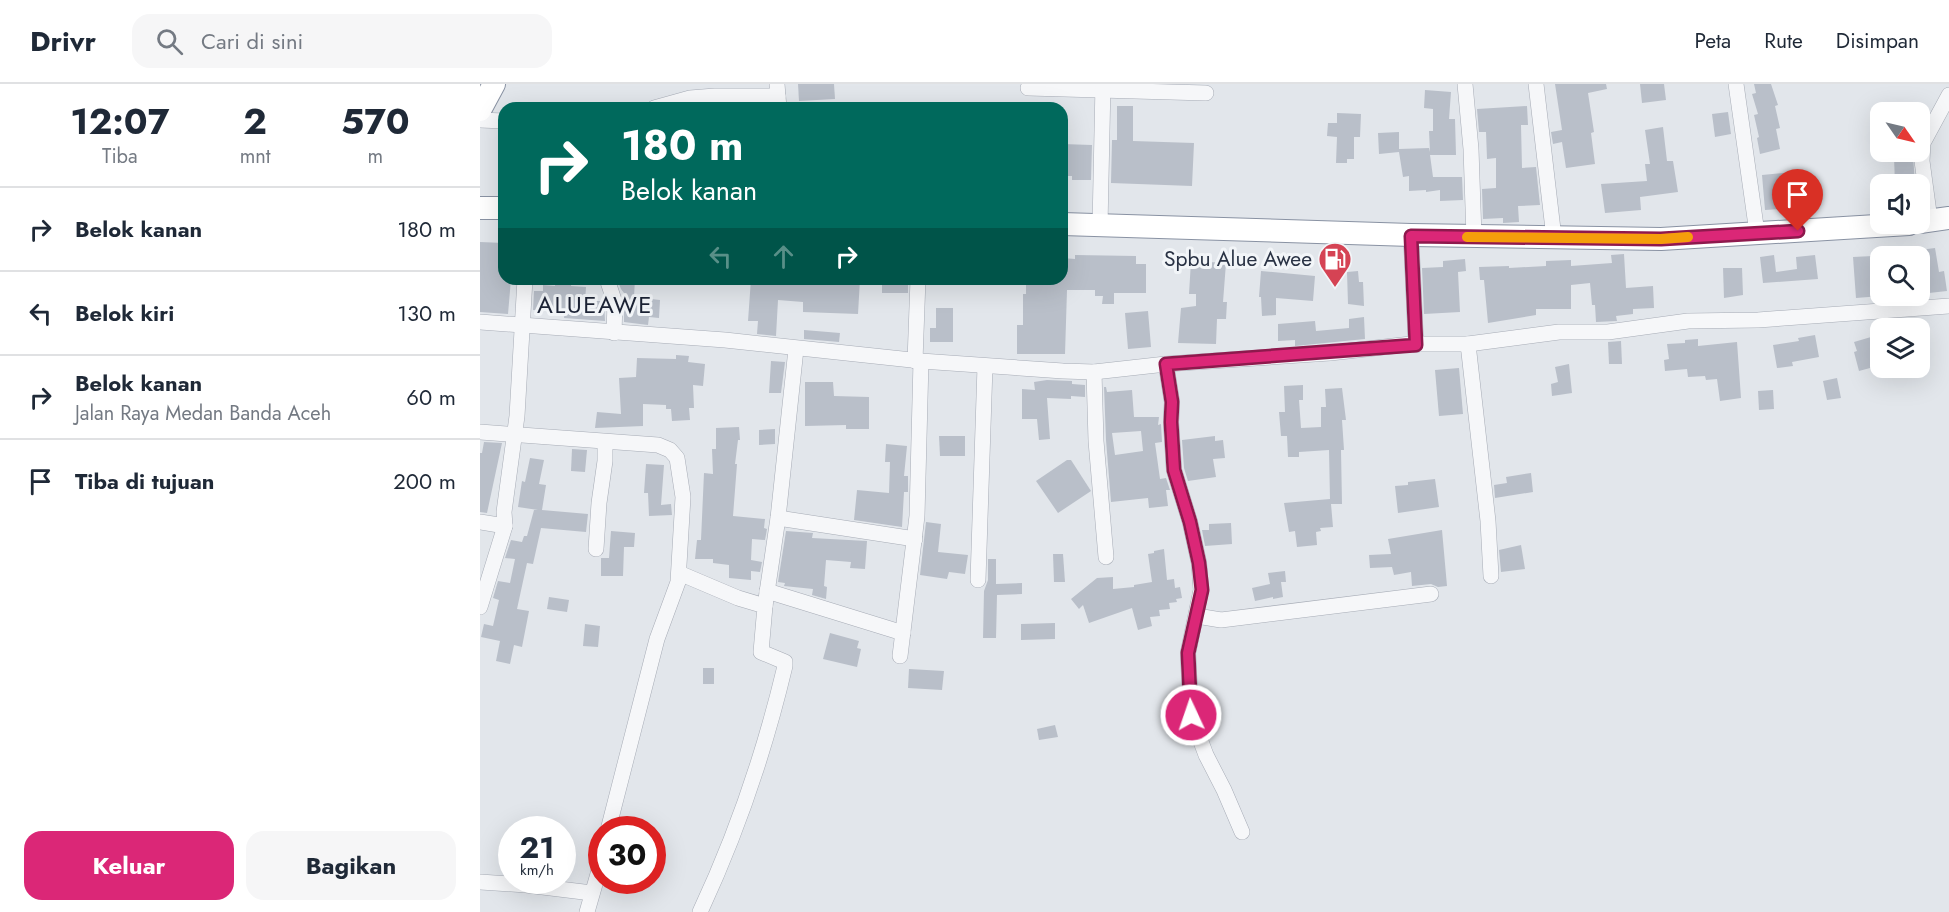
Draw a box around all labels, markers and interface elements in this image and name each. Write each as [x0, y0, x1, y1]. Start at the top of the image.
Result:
search box [132, 14, 552, 68]
text: Drivr [30, 21, 96, 62]
icon: search [153, 25, 186, 58]
text: Cari di sini [201, 25, 303, 57]
text: Peta [1694, 26, 1731, 56]
text: Rute [1764, 26, 1803, 56]
text: Disimpan [1836, 26, 1919, 56]
text: 12:07 [70, 95, 169, 147]
text: 2 [243, 95, 267, 147]
text: 570 [341, 95, 410, 147]
north arrow [1870, 102, 1930, 162]
map controls [1870, 102, 1930, 378]
text: 180 m [621, 115, 744, 176]
icon: right [522, 126, 600, 204]
text: Tiba [102, 142, 138, 171]
text: mnt [240, 142, 271, 171]
text: m [368, 142, 383, 171]
pin [1772, 169, 1823, 231]
text: Belok kanan [621, 171, 757, 210]
button: sound [1870, 174, 1930, 234]
icon: arrive [1781, 178, 1814, 211]
icon: right [24, 213, 57, 246]
text: Belok kanan [75, 213, 202, 245]
text: 180 m [397, 213, 456, 245]
icon: left [704, 240, 737, 273]
icon: ahead [767, 240, 800, 273]
icon: right [830, 240, 863, 273]
fuel station icon: Spbu Alue Awee [1317, 241, 1353, 288]
place label: Spbu Alue Awee [1164, 244, 1312, 274]
button: search [1870, 246, 1930, 306]
district label: ALUEAWE [537, 287, 653, 322]
icon: left [24, 297, 57, 330]
text: Belok kiri [75, 297, 174, 329]
text: 130 m [397, 297, 456, 329]
button: layers [1870, 318, 1930, 378]
text: Belok kanan [75, 367, 202, 399]
icon: right [24, 381, 57, 414]
text: 60 m [406, 381, 456, 413]
text: Jalan Raya Medan Banda Aceh [75, 399, 331, 428]
icon: arrive [24, 465, 57, 498]
text: Tiba di tujuan [75, 465, 214, 497]
text: 200 m [393, 465, 456, 497]
position arrow [1159, 683, 1223, 747]
speed limit sign: 30 [588, 816, 666, 894]
text: 21 [520, 826, 554, 869]
button: Keluar [24, 831, 234, 900]
button: Bagikan [246, 831, 456, 900]
text: km/h [520, 859, 554, 881]

